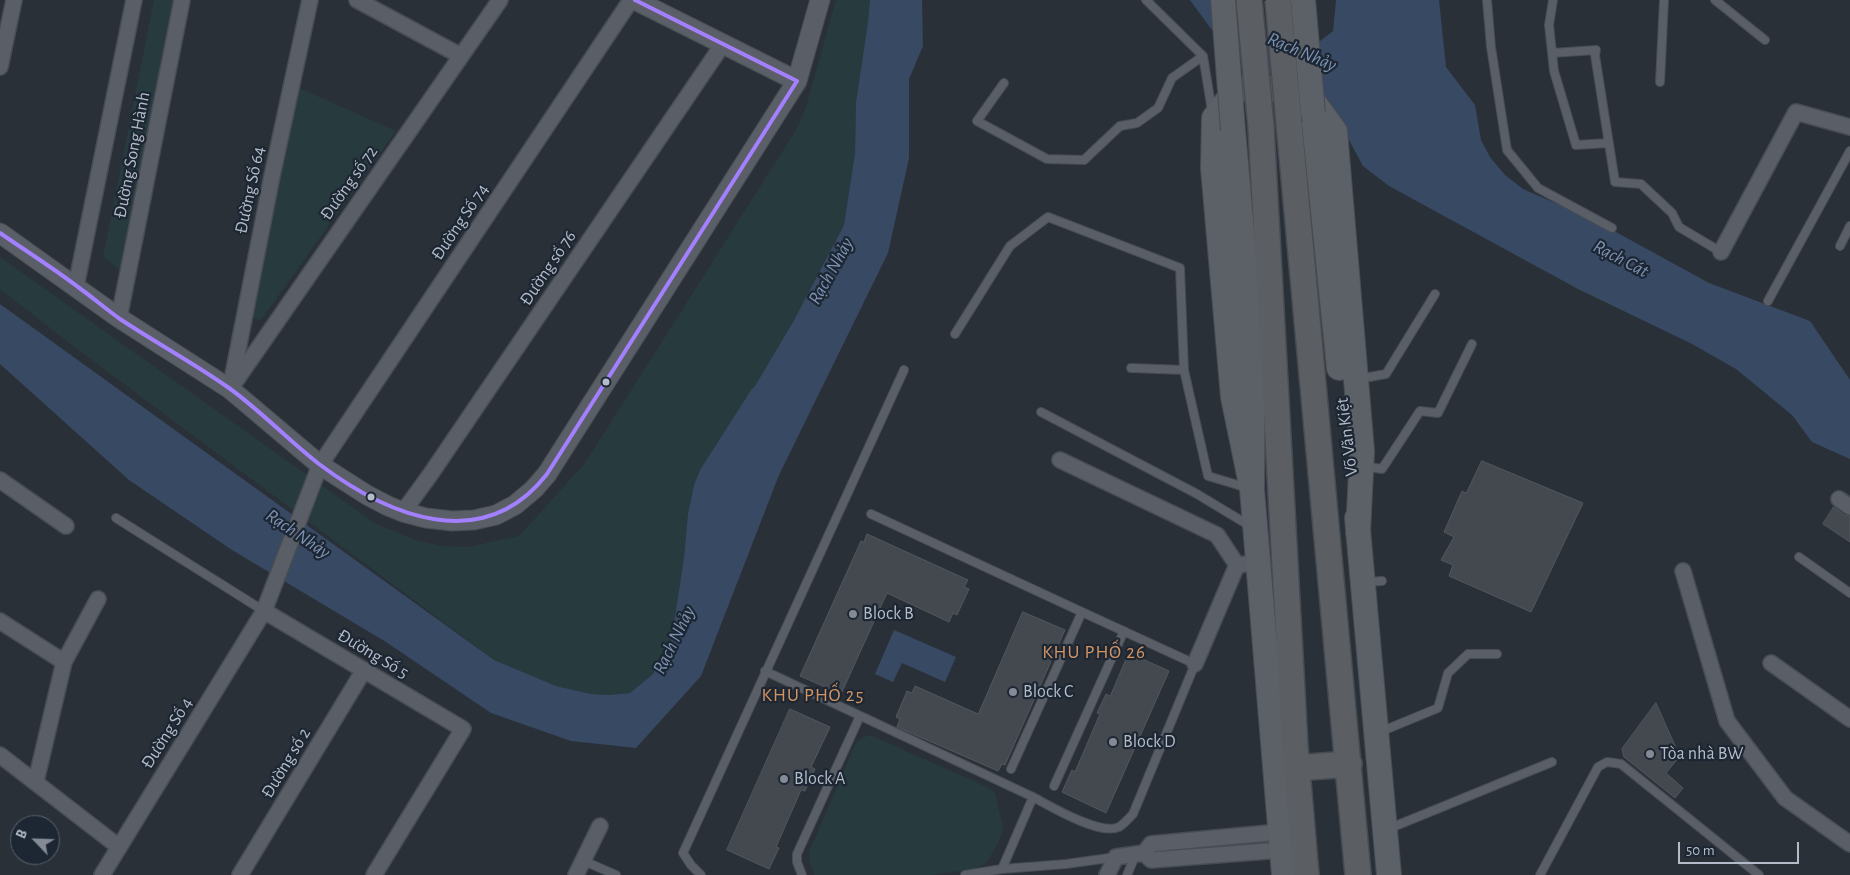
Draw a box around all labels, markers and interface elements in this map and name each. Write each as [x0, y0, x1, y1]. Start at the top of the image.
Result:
water label: Rạch Nhảy [1264, 27, 1340, 77]
street label: Đường Song Hành [109, 90, 155, 220]
street label: Đường số 72 [316, 142, 382, 224]
street label: Đường Số 64 [230, 144, 270, 236]
street label: Đường Số 74 [427, 180, 493, 264]
street label: Đường số 76 [515, 226, 581, 310]
water label: Rạch Nhảy [803, 234, 859, 308]
water label: Rạch Cát [1589, 235, 1653, 283]
unlabelled marker [601, 377, 611, 387]
street label: Võ Văn Kiệt [1331, 396, 1363, 478]
unlabelled marker [366, 492, 376, 502]
water label: Rạch Nhảy [261, 504, 335, 564]
water label: Rạch Nhảy [648, 602, 700, 678]
place label: Block B [863, 603, 914, 625]
marker: Block B [847, 608, 859, 620]
street label: Đường Số 5 [334, 624, 412, 684]
district label: KHU PHỐ 26 [1041, 641, 1147, 663]
place label: Block C [1023, 681, 1073, 703]
district label: KHU PHỐ 25 [760, 684, 866, 706]
marker: Block C [1007, 686, 1019, 698]
street label: Đường Số 4 [137, 693, 197, 773]
street label: Đường số 2 [257, 724, 315, 802]
place label: Block D [1123, 731, 1176, 753]
marker: Block D [1107, 736, 1119, 748]
place label: Tòa nhà BW [1660, 743, 1743, 765]
marker: Tòa nhà BW [1644, 748, 1656, 760]
place label: Block A [794, 768, 845, 790]
marker: Block A [778, 773, 790, 785]
north arrow [10, 815, 60, 865]
text: B [14, 828, 30, 841]
scale bar [1680, 832, 1801, 864]
text: 50 m [1686, 843, 1715, 858]

